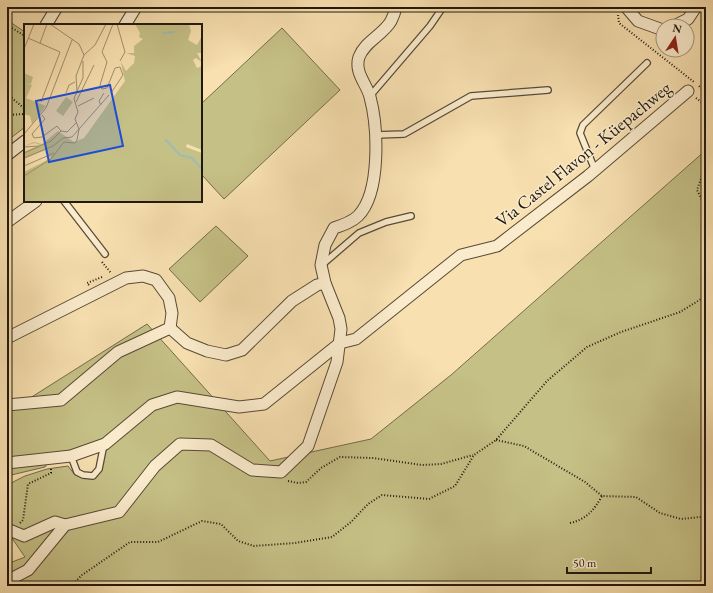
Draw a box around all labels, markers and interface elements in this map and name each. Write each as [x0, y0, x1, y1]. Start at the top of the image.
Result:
north arrow [655, 18, 695, 58]
text: N [671, 20, 683, 36]
inset map [24, 24, 202, 202]
street label: Via Castel Flavon - Küepachweg [490, 76, 676, 232]
scale bar [567, 549, 651, 575]
text: 50 m [573, 555, 597, 571]

